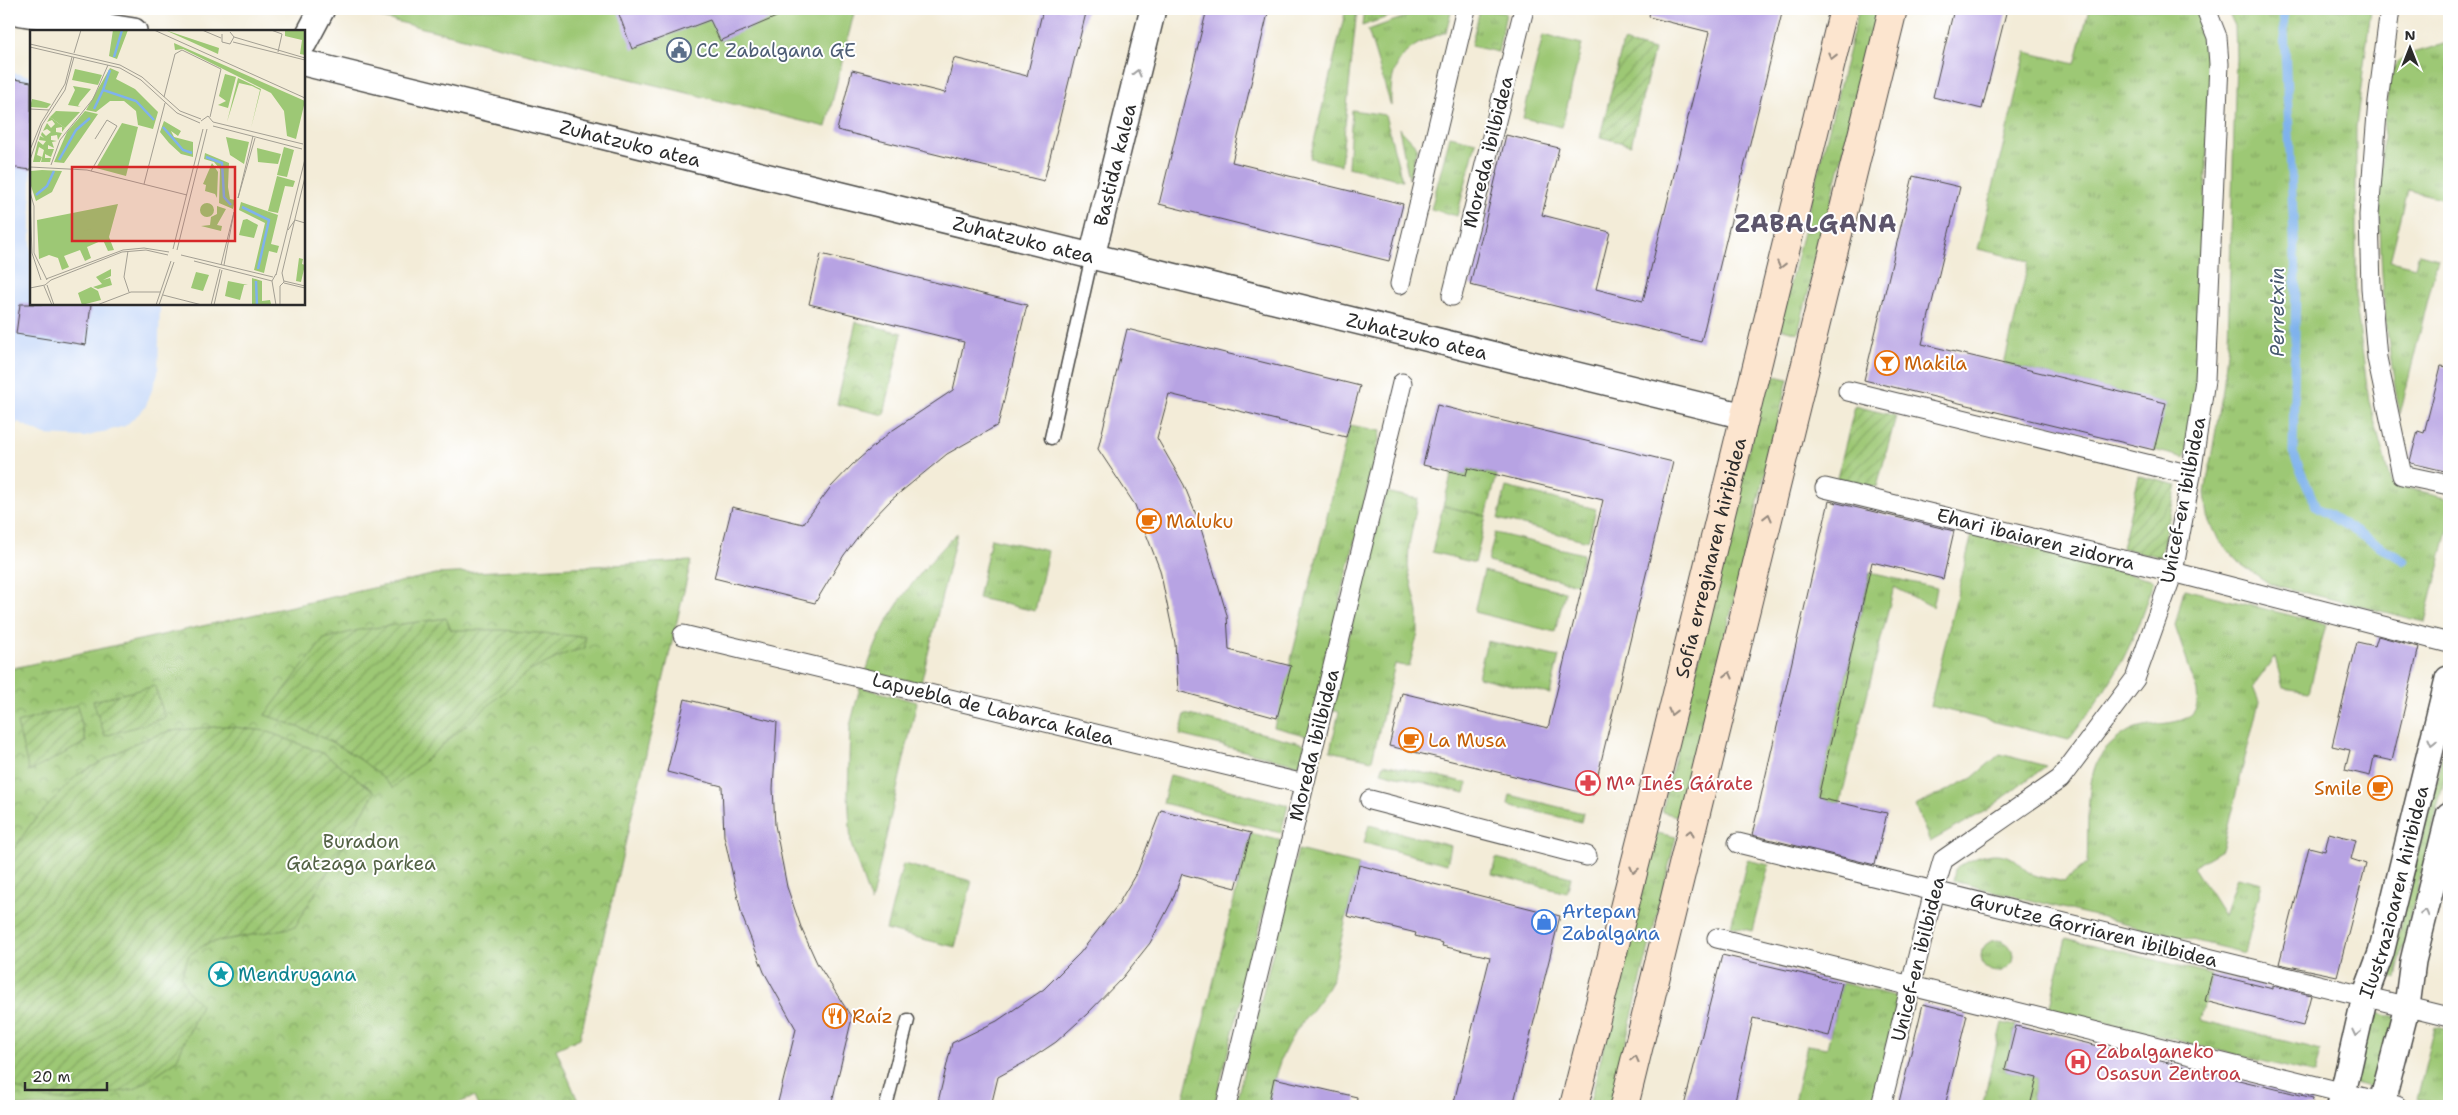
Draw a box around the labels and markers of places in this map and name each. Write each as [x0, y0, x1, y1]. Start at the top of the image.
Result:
public building icon: CC Zabalgana GE [666, 37, 692, 63]
place label: CC Zabalgana GE [696, 38, 856, 63]
bar icon: Makila [1874, 350, 1900, 376]
place label: Makila [1904, 351, 1967, 376]
cafe icon: Maluku [1136, 508, 1162, 534]
place label: Maluku [1166, 509, 1233, 534]
cafe icon: La Musa [1398, 727, 1424, 753]
place label: La Musa [1428, 728, 1506, 753]
pharmacy icon: Mª Inés Gárate [1575, 770, 1601, 796]
place label: Mª Inés Gárate [1606, 771, 1753, 796]
cafe icon: Smile [2367, 775, 2393, 801]
place label: Smile [2314, 776, 2362, 801]
place label: Artepan Zabalgana [1562, 899, 1660, 946]
shop icon: Artepan Zabalgana [1531, 909, 1557, 935]
place icon: Mendrugana [208, 961, 234, 987]
place label: Mendrugana [238, 962, 356, 987]
restaurant icon: Raíz [822, 1003, 848, 1029]
place label: Raíz [852, 1004, 893, 1029]
place label: Zabalganeko Osasun Zentroa [2096, 1039, 2241, 1086]
hospital icon: Zabalganeko Osasun Zentroa [2065, 1049, 2091, 1075]

